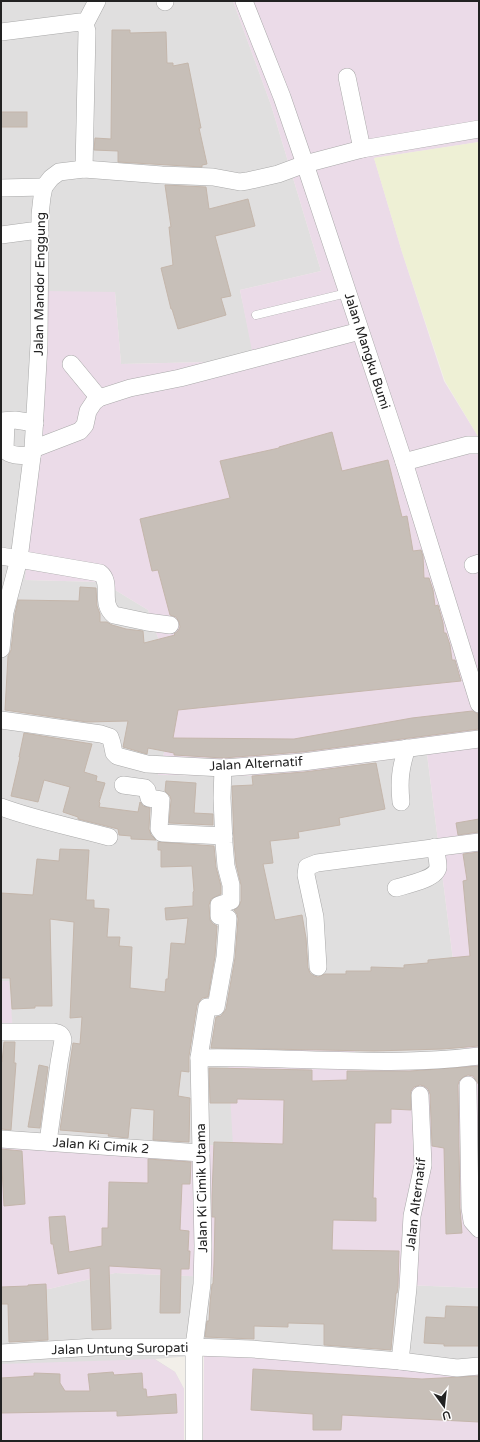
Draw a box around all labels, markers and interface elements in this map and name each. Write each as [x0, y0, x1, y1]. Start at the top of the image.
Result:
street label: Jalan Mandor Enggung [31, 212, 49, 356]
street label: Jalan Mangku Bumi [341, 291, 393, 411]
street label: Jalan Alternatif [209, 754, 303, 774]
street label: Jalan Ki Cimik Utama [193, 1123, 211, 1253]
street label: Jalan Ki Cimik 2 [52, 1135, 150, 1157]
street label: Jalan Alternatif [402, 1157, 430, 1251]
street label: Jalan Untung Suropati [51, 1340, 189, 1358]
north arrow [424, 1386, 464, 1426]
text: U [441, 1408, 452, 1423]

